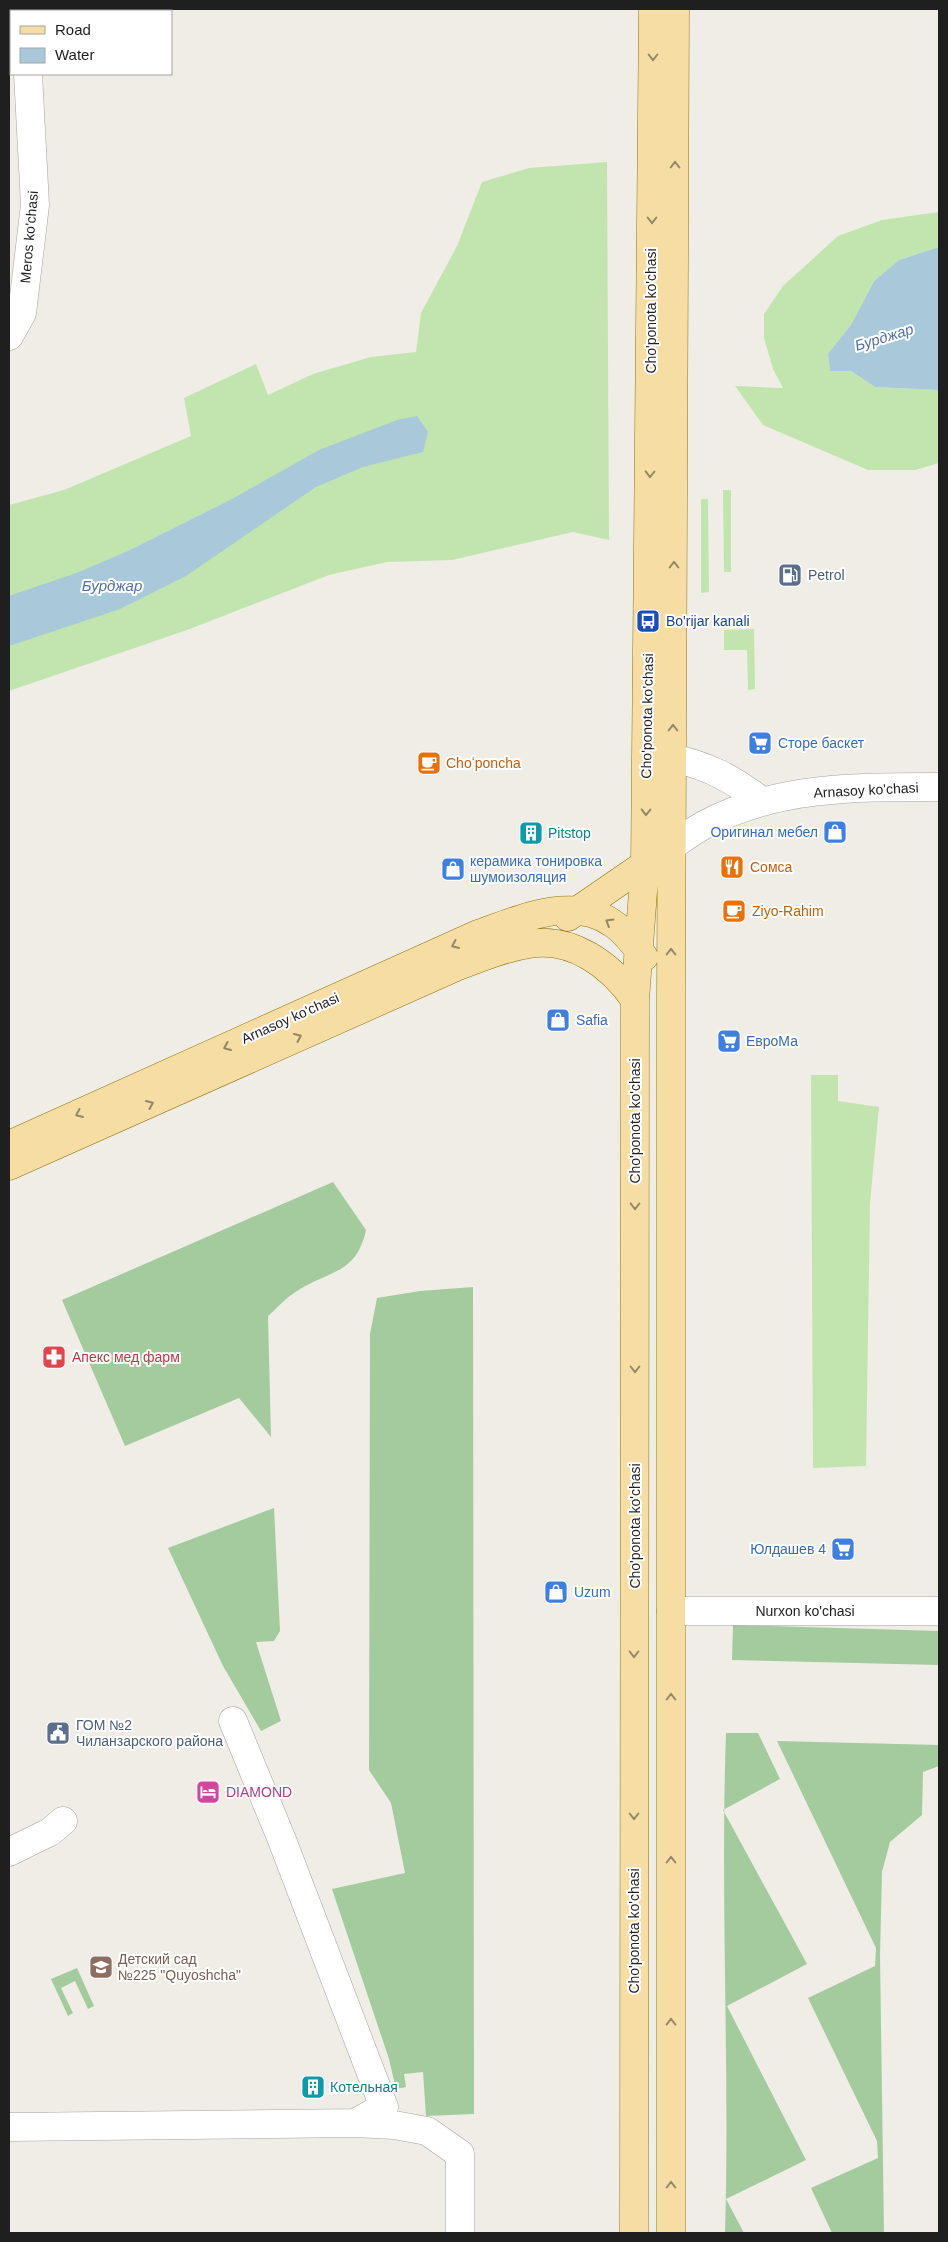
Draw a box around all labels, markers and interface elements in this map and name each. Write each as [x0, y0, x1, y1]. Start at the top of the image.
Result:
legend [10, 10, 172, 75]
text: Road [55, 21, 91, 38]
text: Water [55, 46, 94, 63]
one-way arrow [648, 54, 658, 62]
one-way arrow [669, 161, 680, 169]
street label: Meros ko'chasi [17, 190, 41, 284]
one-way arrow [647, 216, 657, 224]
street label: Cho'ponota ko'chasi [643, 248, 659, 374]
water label: Бурджар [853, 320, 915, 354]
one-way arrow [645, 471, 655, 479]
one-way arrow [669, 561, 679, 568]
fuel station icon: Petrol [777, 562, 803, 588]
place label: Petrol [808, 567, 845, 583]
water label: Бурджар [82, 577, 142, 594]
bus stop icon: Bo'rijar kanali [635, 608, 661, 634]
place label: Bo'rijar kanali [666, 613, 750, 629]
street label: Cho'ponota ko'chasi [638, 653, 656, 779]
one-way arrow [668, 723, 678, 731]
supermarket icon: Сторе баскет [747, 730, 773, 756]
place label: Сторе баскет [778, 735, 865, 751]
cafe icon: Choʻponcha [416, 750, 442, 776]
place label: Choʻponcha [446, 755, 521, 771]
street label: Arnasoy ko'chasi [813, 779, 919, 801]
one-way arrow [641, 808, 651, 816]
shop icon: Оригинал мебел [822, 819, 848, 845]
building icon: Pitstop [518, 820, 544, 846]
place label: Оригинал мебел [710, 824, 818, 840]
place label: Pitstop [548, 825, 591, 841]
place label: керамика тонировка шyмоизоляция [470, 853, 602, 885]
restaurant icon: Сомса [719, 854, 745, 880]
shop icon: керамика тонировка шyмоизоляция [440, 856, 466, 882]
place label: Сомса [750, 859, 793, 875]
cafe icon: Ziyo-Rahim [721, 898, 747, 924]
place label: Ziyo-Rahim [752, 903, 824, 919]
one-way arrow [606, 918, 615, 928]
one-way arrow [451, 938, 460, 949]
one-way arrow [666, 948, 676, 956]
street label: Arnasoy ko'chasi [239, 989, 341, 1047]
shop icon: Safia [545, 1007, 571, 1033]
place label: Safia [576, 1012, 608, 1028]
supermarket icon: ЕвроМа [716, 1028, 742, 1054]
one-way arrow [293, 1033, 302, 1044]
place label: ЕвроМа [746, 1033, 798, 1049]
one-way arrow [223, 1041, 232, 1051]
street label: Cho'ponota ko'chasi [627, 1058, 643, 1184]
one-way arrow [145, 1100, 154, 1111]
one-way arrow [75, 1107, 84, 1118]
one-way arrow [630, 1202, 640, 1210]
pharmacy icon: Апекс мед фарм [41, 1344, 67, 1370]
place label: Апекс мед фарм [72, 1349, 180, 1365]
one-way arrow [630, 1365, 640, 1373]
street label: Cho'ponota ko'chasi [627, 1463, 643, 1589]
supermarket icon: Юлдашев 4 [830, 1536, 856, 1562]
place label: Юлдашев 4 [750, 1541, 826, 1557]
shop icon: Uzum [543, 1579, 569, 1605]
place label: Uzum [574, 1584, 611, 1600]
street label: Nurxon ko'chasi [755, 1603, 855, 1619]
one-way arrow [629, 1650, 639, 1658]
one-way arrow [666, 1693, 676, 1700]
place label: ГОМ №2 Чиланзарского района [76, 1717, 223, 1749]
public building icon: ГОМ №2 Чиланзарского района [45, 1720, 71, 1746]
hotel icon: DIAMOND [195, 1779, 221, 1805]
place label: DIAMOND [226, 1784, 292, 1800]
one-way arrow [629, 1812, 639, 1820]
one-way arrow [666, 1855, 676, 1863]
street label: Cho'ponota ko'chasi [626, 1868, 642, 1994]
place label: Детский сад №225 "Quyoshcha" [118, 1951, 241, 1983]
school or university icon: Детский сад №225 "Quyoshcha" [88, 1954, 114, 1980]
one-way arrow [666, 2018, 676, 2026]
building icon: Котельная [300, 2074, 326, 2100]
place label: Котельная [330, 2079, 398, 2095]
one-way arrow [666, 2180, 676, 2188]

